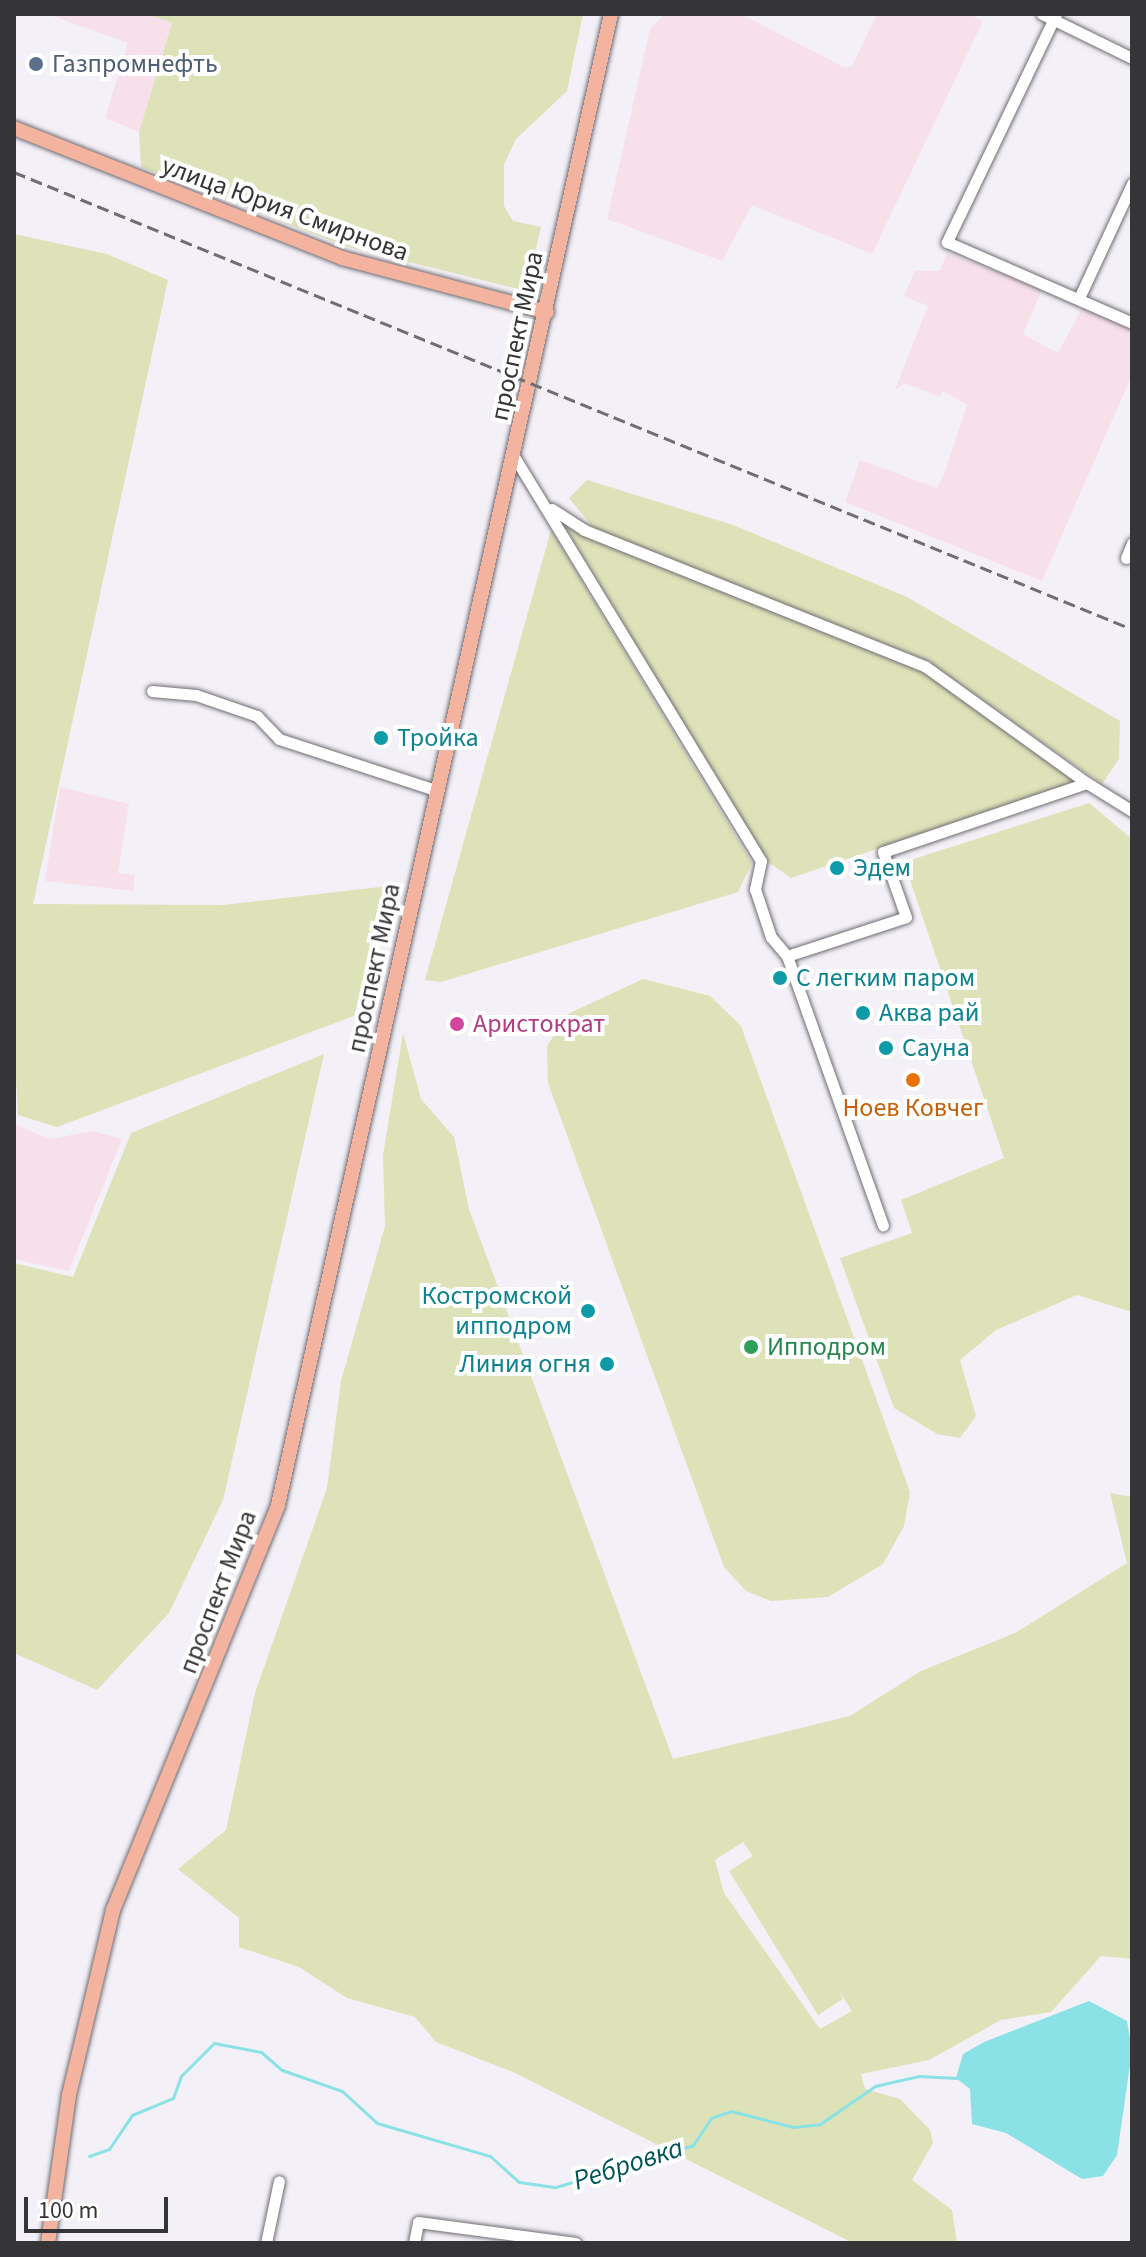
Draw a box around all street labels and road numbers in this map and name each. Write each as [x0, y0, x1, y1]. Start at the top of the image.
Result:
street label: улица Юрия Смирнова [157, 150, 413, 268]
street label: проспект Мира [484, 248, 550, 424]
street label: проспект Мира [341, 880, 407, 1056]
street label: проспект Мира [173, 1506, 263, 1678]

